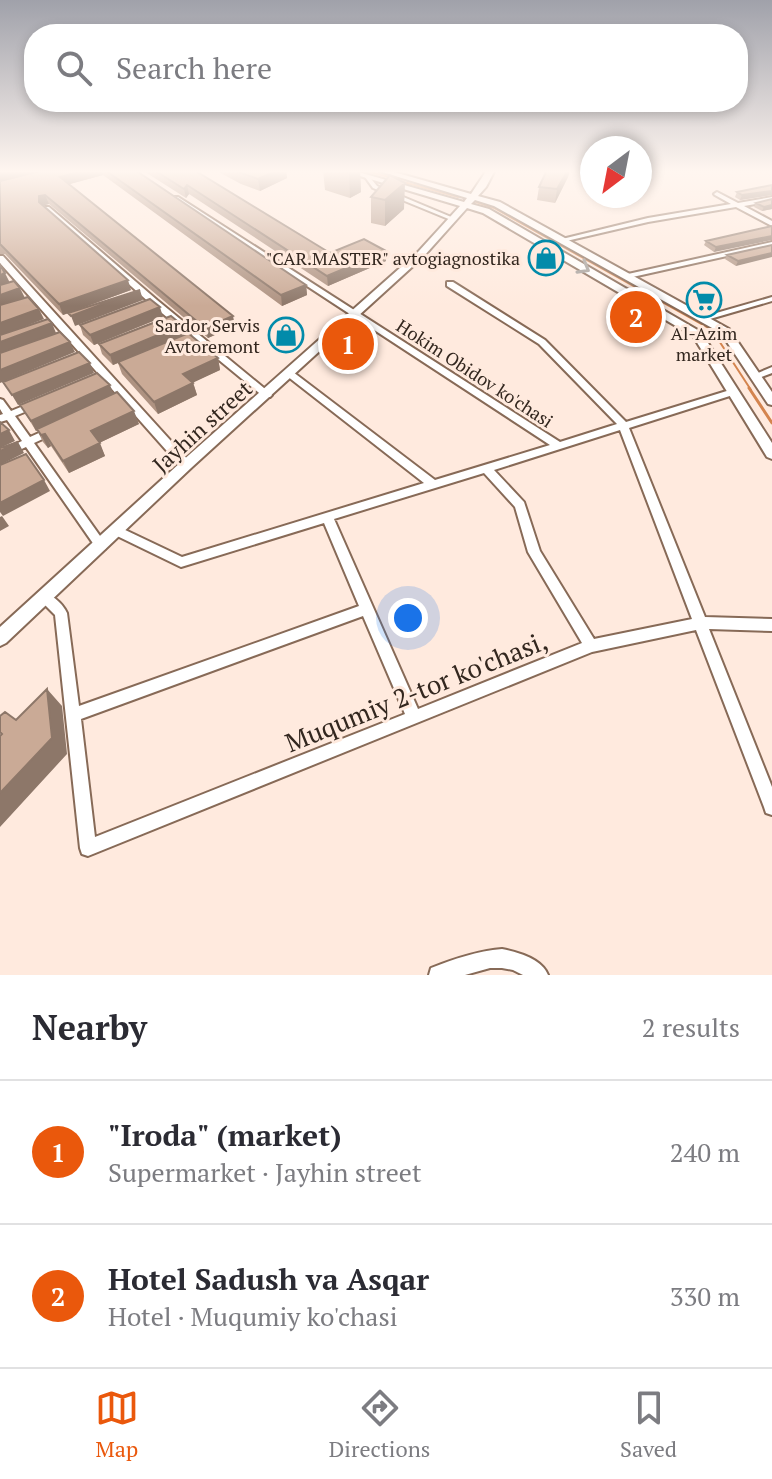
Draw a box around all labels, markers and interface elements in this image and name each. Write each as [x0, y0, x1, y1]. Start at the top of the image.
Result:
search box [24, 24, 748, 112]
icon: search [52, 46, 96, 90]
text: Search here [116, 48, 272, 88]
north arrow [580, 136, 652, 208]
shop icon: "CAR.MASTER" avtogiagnostika [527, 239, 565, 277]
place label: "CAR.MASTER" avtogiagnostika [266, 246, 520, 270]
one-way arrow [575, 258, 589, 274]
supermarket icon: Al-Azim market [685, 281, 723, 319]
pin: 2 [610, 287, 662, 347]
place label: Sardor Servis Avtoremont [155, 313, 260, 358]
street label: Hokim Obidov ko'chasi [392, 313, 558, 433]
pin: 1 [322, 314, 374, 374]
shop icon: Sardor Servis Avtoremont [267, 316, 305, 354]
place label: Al-Azim market [671, 321, 738, 366]
street label: Jayhin street [146, 374, 258, 478]
your location [388, 598, 428, 638]
street label: Muqumiy 2-tor ko'chasi, [280, 623, 552, 759]
text: Nearby [32, 1005, 147, 1050]
text: 2 results [642, 1010, 740, 1044]
text: "Iroda" (market) [108, 1115, 341, 1155]
text: 1 [51, 1135, 65, 1169]
text: 240 m [670, 1135, 740, 1169]
text: Supermarket · Jayhin street [108, 1155, 422, 1189]
text: Hotel Sadush va Asqar [108, 1259, 429, 1299]
text: 2 [51, 1279, 65, 1313]
text: 330 m [670, 1279, 740, 1313]
text: Hotel · Muqumiy ko'chasi [108, 1299, 398, 1333]
tab: Map [95, 1386, 139, 1463]
tab: Directions [329, 1386, 430, 1463]
tab: Saved [620, 1386, 677, 1463]

